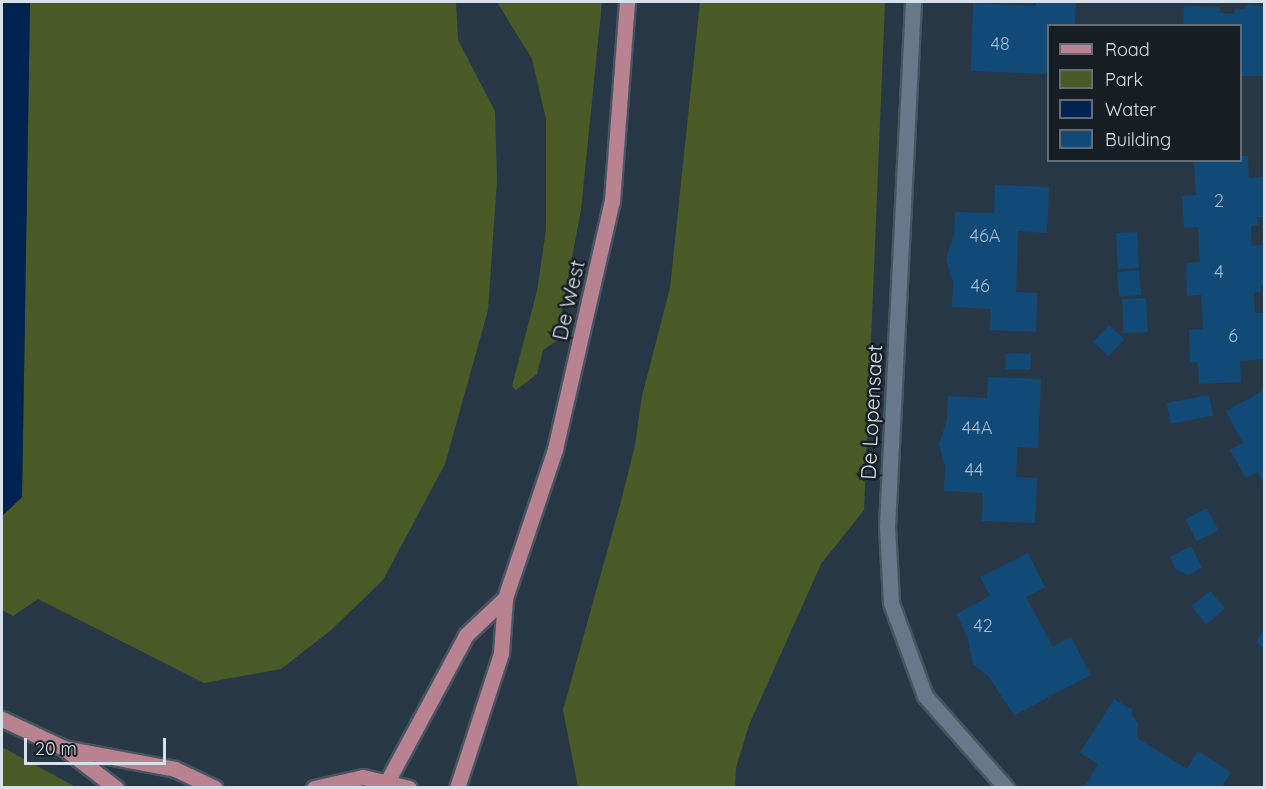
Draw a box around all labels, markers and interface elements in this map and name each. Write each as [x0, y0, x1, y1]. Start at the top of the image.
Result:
legend [1047, 24, 1242, 162]
house number: 48 [990, 33, 1010, 55]
text: Road [1105, 38, 1150, 61]
text: Park [1105, 68, 1143, 91]
text: Water [1105, 98, 1156, 121]
text: Building [1105, 128, 1171, 151]
house number: 2 [1214, 190, 1224, 212]
house number: 46A [970, 225, 1000, 247]
street label: De West [547, 257, 589, 343]
house number: 4 [1214, 261, 1224, 283]
house number: 46 [970, 275, 990, 297]
house number: 6 [1228, 325, 1238, 347]
street label: De Lopensaet [855, 344, 887, 480]
house number: 44A [962, 417, 992, 439]
house number: 44 [965, 459, 983, 481]
house number: 42 [973, 615, 993, 637]
scale bar [27, 726, 170, 764]
text: 20 m [35, 737, 77, 760]

